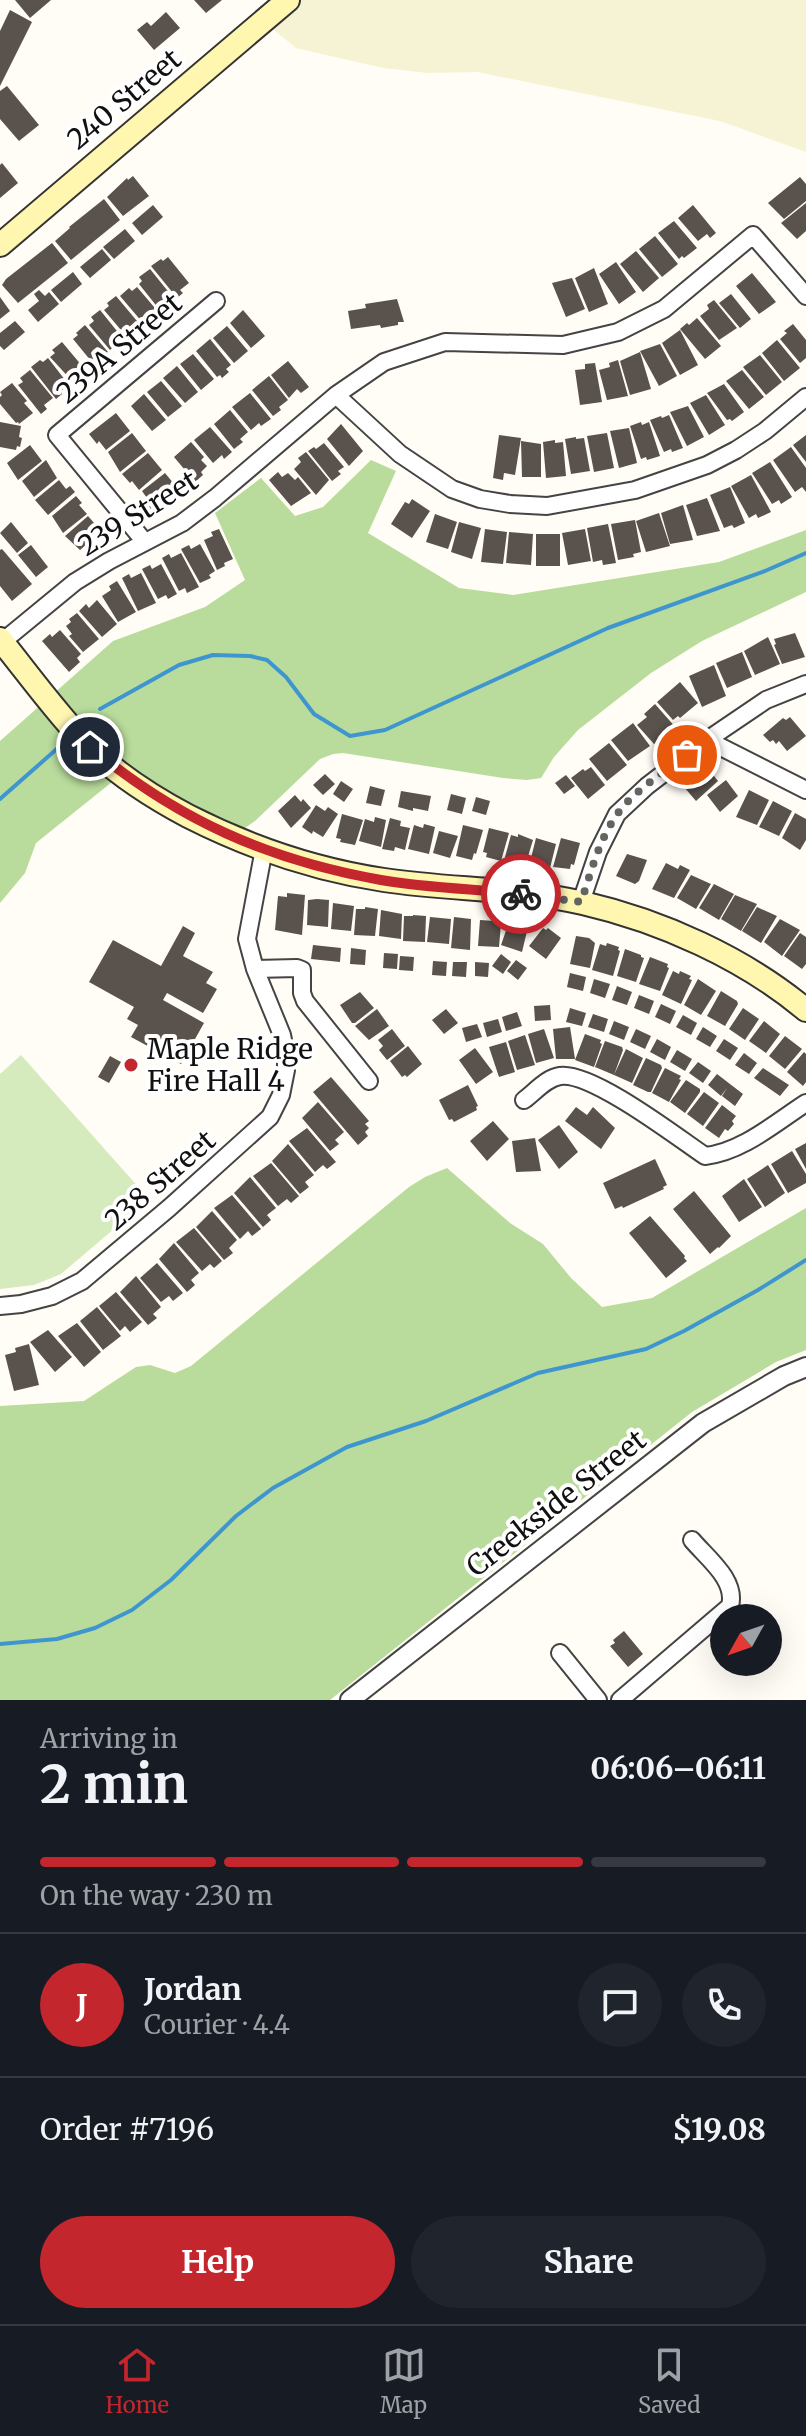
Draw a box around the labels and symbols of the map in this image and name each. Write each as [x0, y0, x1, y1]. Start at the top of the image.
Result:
street label: 240 Street [60, 41, 188, 157]
street label: 239A Street [49, 285, 189, 411]
street label: 239 Street [71, 462, 205, 564]
pin [56, 713, 124, 781]
pin [653, 721, 721, 789]
courier [481, 854, 561, 934]
place label: Maple Ridge Fire Hall 4 [147, 1031, 313, 1099]
marker: Maple Ridge Fire Hall 4 [122, 1056, 140, 1074]
street label: 238 Street [97, 1122, 223, 1238]
street label: Creekside Street [459, 1422, 653, 1584]
north arrow [710, 1604, 782, 1676]

